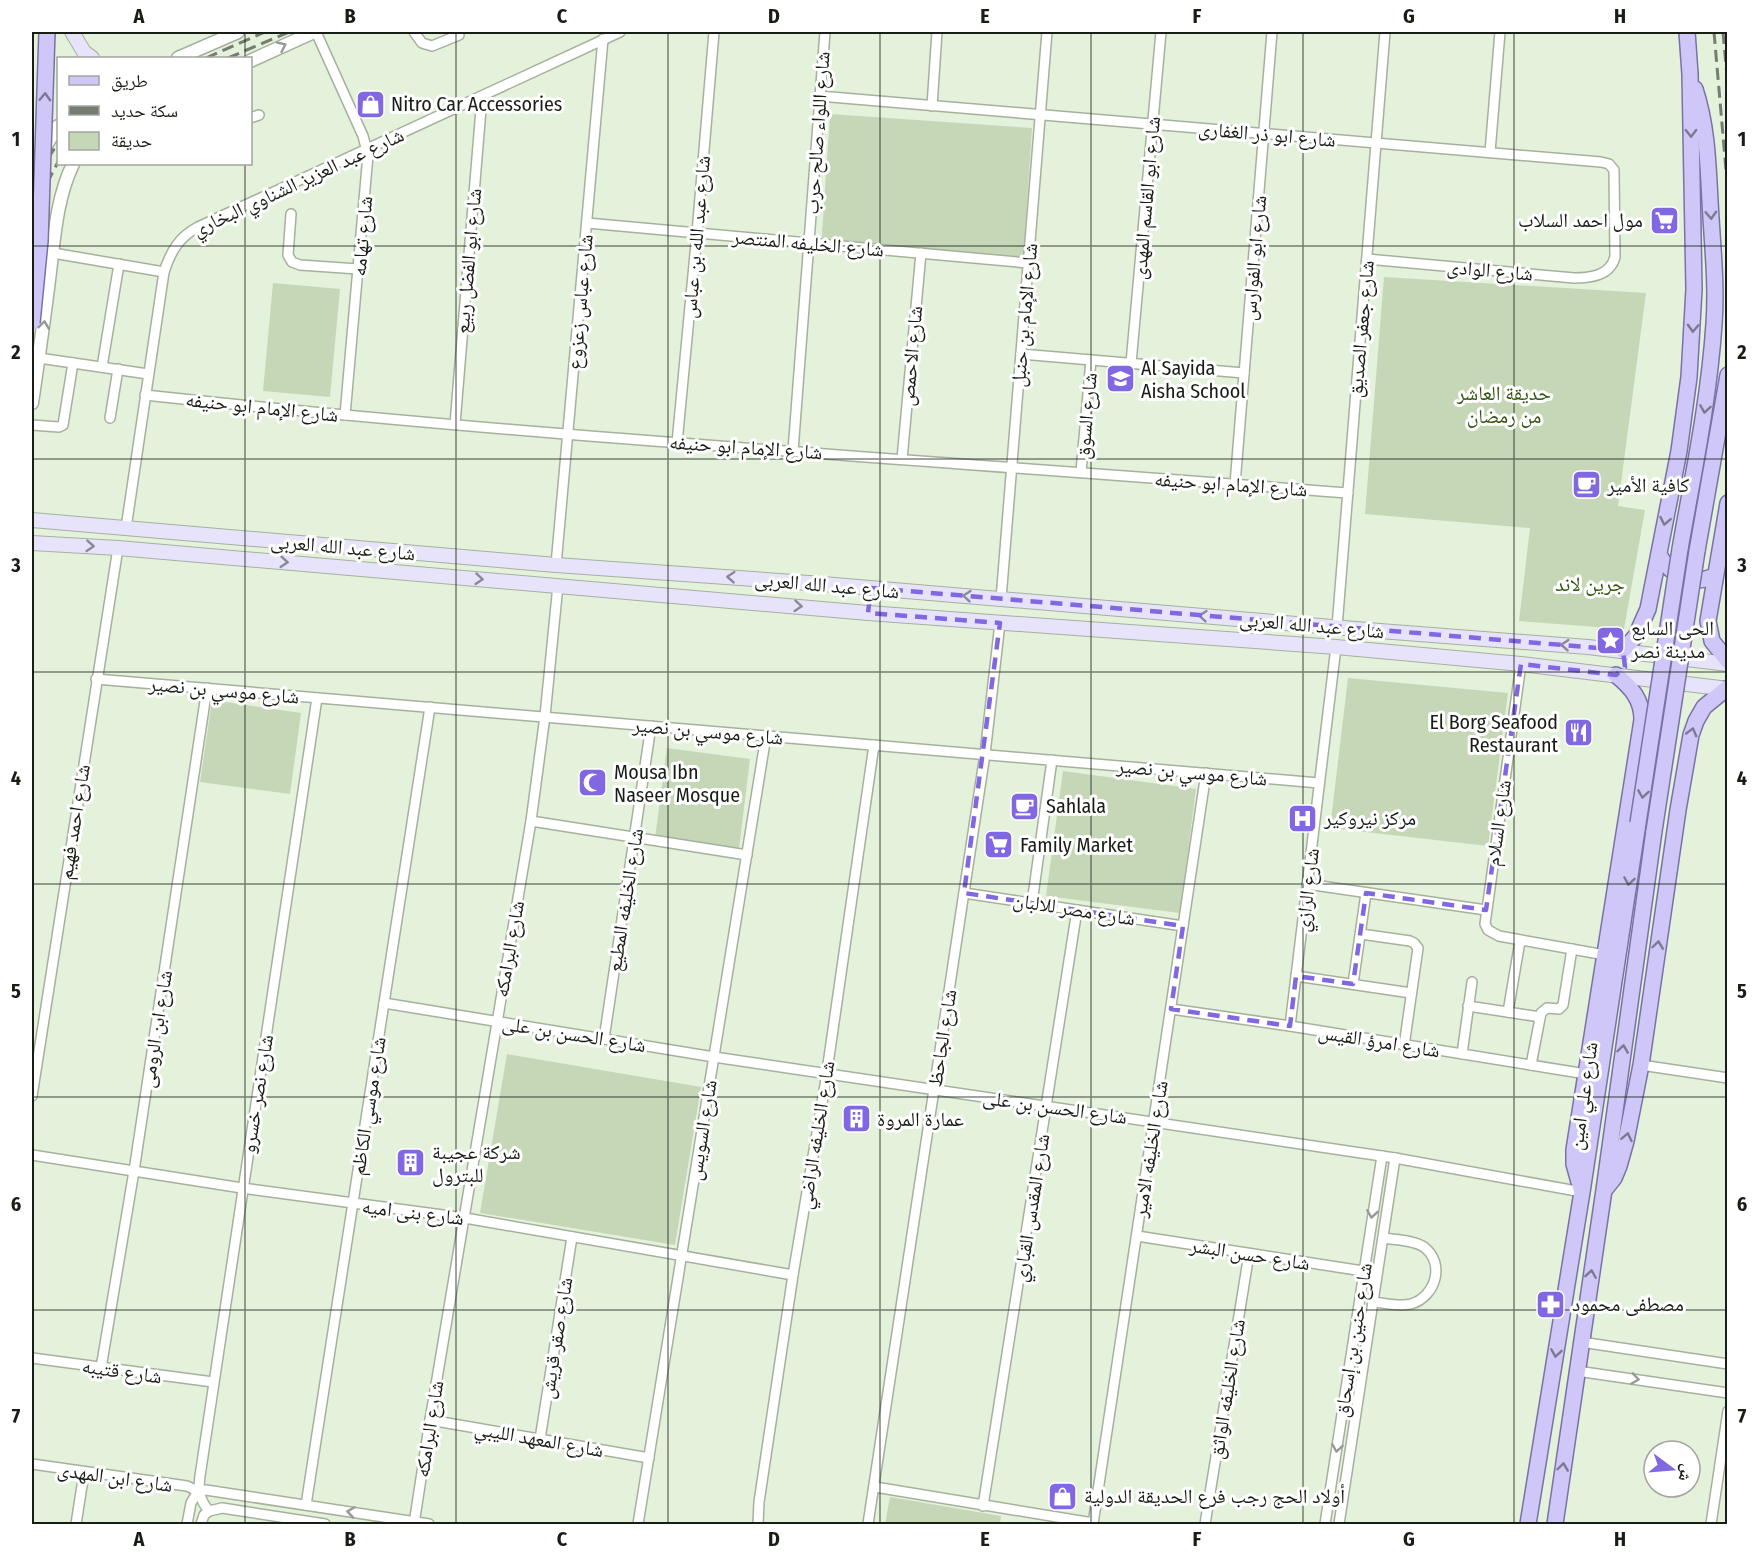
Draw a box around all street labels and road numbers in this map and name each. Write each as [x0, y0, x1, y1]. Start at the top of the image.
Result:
street label: شارع اللواء صالح حرب [799, 51, 836, 215]
street label: شارع ابو القاسم المهدى [1127, 115, 1167, 281]
street label: شارع ابو ذر الغفارى [1197, 116, 1337, 153]
street label: شارع عبد العزيز الشناوي البخاري [188, 122, 409, 245]
street label: شارع عبد الله بن عباس [677, 154, 716, 320]
street label: شارع ابو الفضل ربيع [450, 187, 487, 335]
street label: شارع ابو الفوارس [1237, 194, 1272, 322]
street label: شارع تهامه [347, 195, 378, 277]
street label: شارع الخليفه المنتصر [730, 224, 885, 263]
street label: شارع عباس زعزوع [562, 233, 599, 371]
street label: شارع الإمام بن حنبل [1006, 242, 1044, 388]
street label: شارع الوادى [1446, 254, 1534, 287]
street label: شارع جعفر الصديق [1343, 259, 1380, 399]
street label: شارع الاحمص [895, 305, 928, 407]
street label: شارع السوق [1070, 371, 1103, 461]
street label: شارع الإمام ابو حنيفه [184, 387, 340, 429]
street label: شارع الإمام ابو حنيفه [669, 430, 823, 466]
street label: شارع الإمام ابو حنيفه [1154, 467, 1308, 503]
street label: شارع عبد الله العربى [270, 529, 416, 566]
street label: شارع عبد الله العربى [754, 567, 900, 604]
street label: شارع عبد الله العربى [1239, 607, 1385, 644]
street label: شارع موسي بن نصير [146, 671, 300, 713]
street label: شارع موسي بن نصير [630, 712, 784, 754]
street label: شارع موسي بن نصير [1114, 753, 1268, 795]
street label: شارع احمد فهيم [53, 763, 97, 882]
street label: شارع السلام [1480, 778, 1518, 868]
street label: شارع الخليفه المطيع [602, 826, 649, 974]
street label: شارع الرازي [1290, 847, 1328, 934]
street label: شارع مصر للالبان [1011, 887, 1137, 931]
street label: شارع البرامكه [489, 899, 530, 999]
street label: شارع ابن الرومى [135, 969, 178, 1090]
street label: شارع الجاحظ [922, 988, 963, 1089]
street label: شارع الحسن بن على [500, 1011, 648, 1058]
street label: شارع امرؤ القيس [1316, 1020, 1442, 1063]
street label: شارع نصر خسرو [236, 1033, 279, 1155]
street label: شارع موسي الكاظم [345, 1035, 395, 1178]
street label: شارع علي امين [1564, 1040, 1607, 1152]
street label: شارع الخليفه الراضي [792, 1059, 844, 1212]
street label: شارع السويس [682, 1078, 723, 1182]
street label: شارع الخليفه الامير [1127, 1079, 1174, 1220]
street label: شارع الحسن بن على [981, 1085, 1129, 1130]
street label: شارع المقدس القباري [1007, 1132, 1059, 1285]
street label: شارع بنى اميه [360, 1194, 465, 1231]
street label: شارع حسن البشر [1187, 1233, 1312, 1276]
street label: شارع حنين بن إسحاق [1329, 1261, 1379, 1419]
street label: شارع صقر قريش [535, 1276, 578, 1401]
street label: شارع الخليفه الواثق [1204, 1317, 1251, 1461]
street label: شارع قتيبه [80, 1354, 163, 1389]
street label: شارع البرامكه [410, 1379, 449, 1479]
street label: شارع المعهد الليبي [472, 1416, 605, 1466]
street label: شارع ابن المهدى [56, 1457, 174, 1498]

